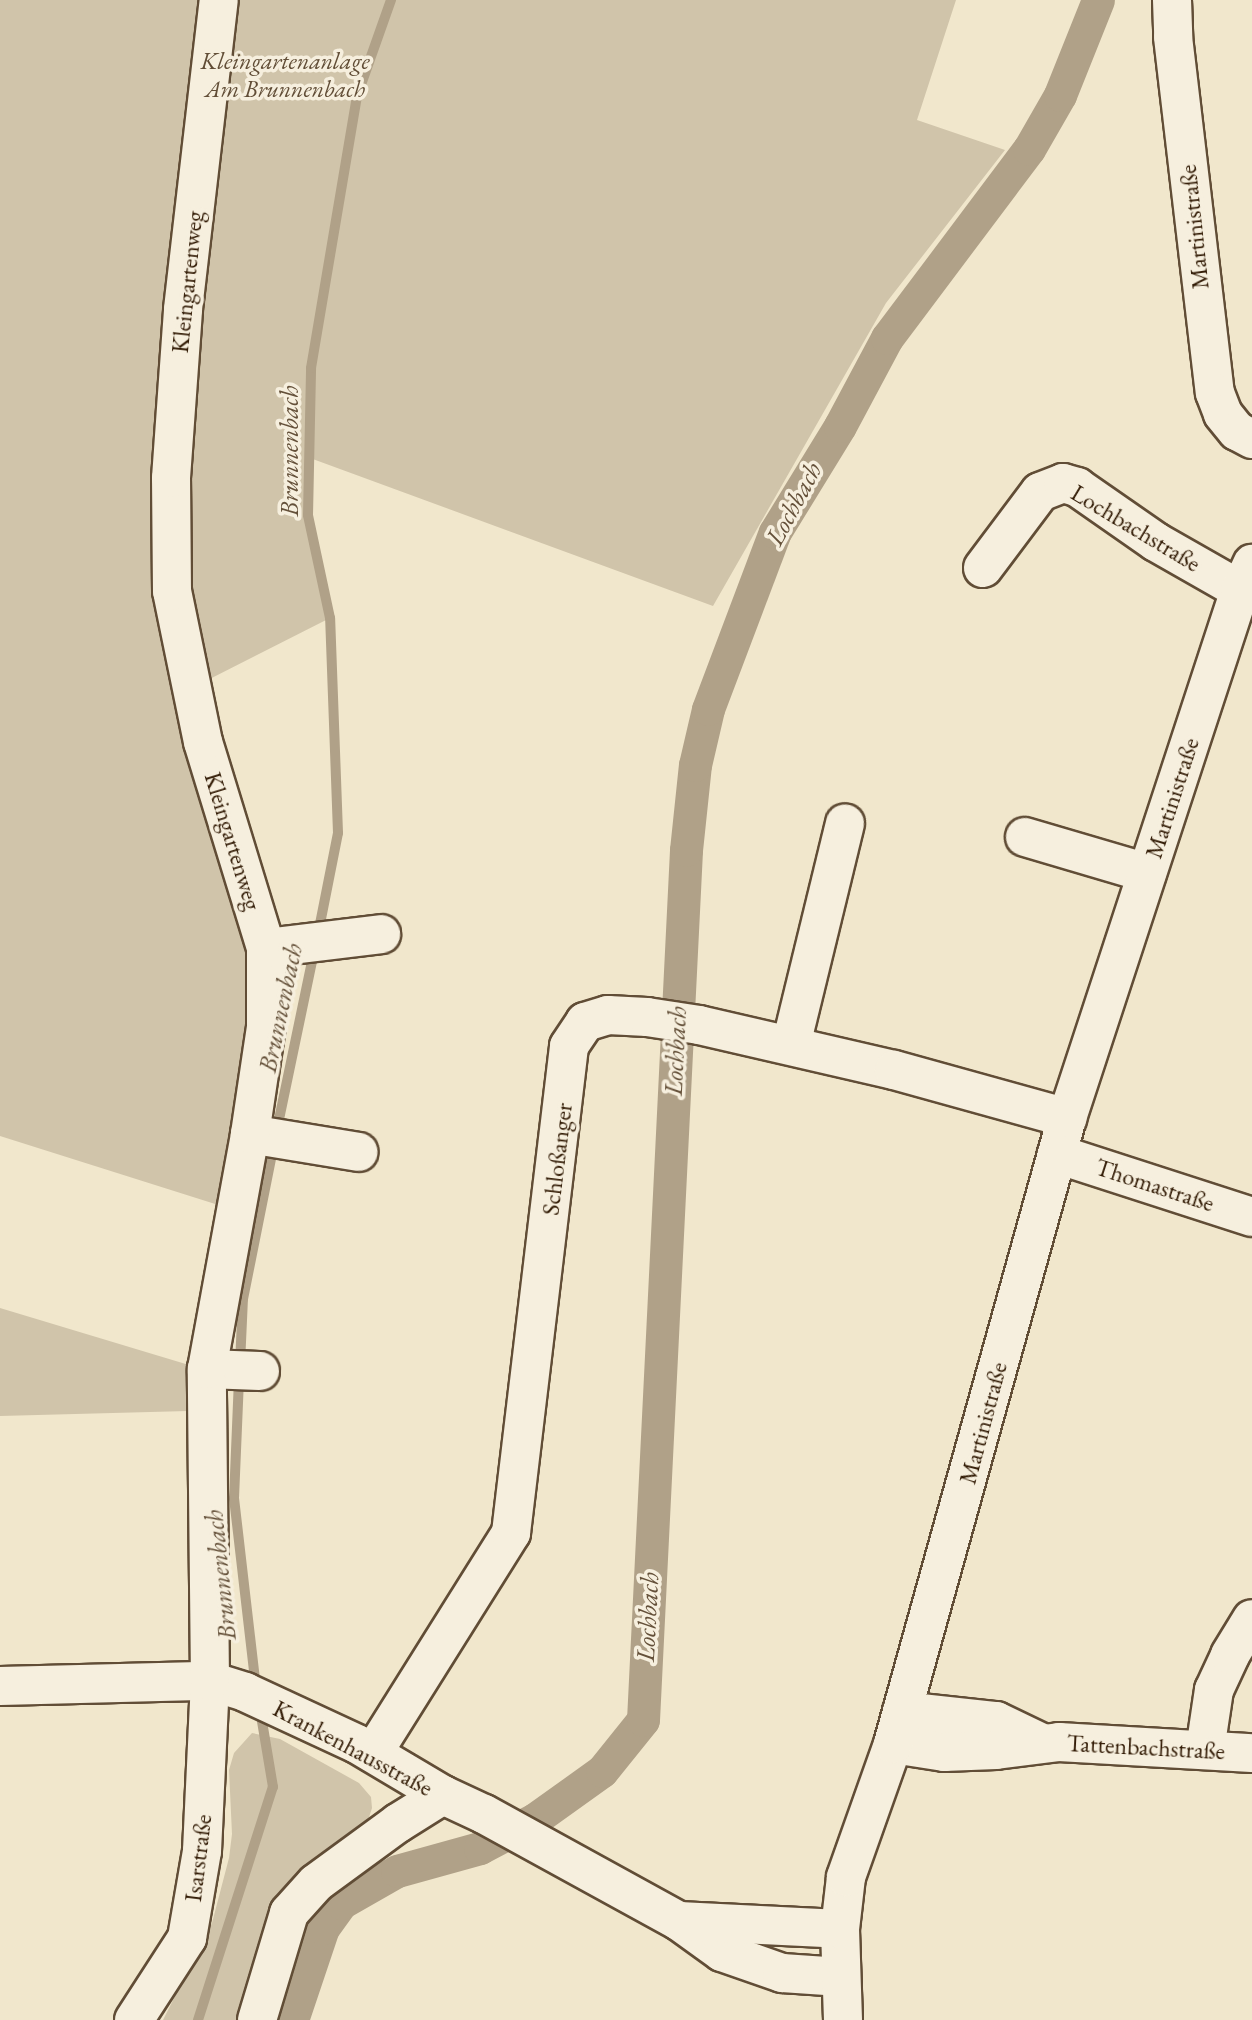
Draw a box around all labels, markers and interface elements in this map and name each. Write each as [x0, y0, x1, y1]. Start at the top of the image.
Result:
park label: Kleingartenanlage Am Brunnenbach [200, 47, 370, 103]
street label: Martinistraße [1173, 163, 1215, 291]
street label: Kleingartenweg [165, 210, 209, 354]
water label: Brunnenbach [274, 385, 306, 517]
water label: Lochbach [759, 457, 829, 551]
street label: Lochbachstraße [1066, 478, 1206, 578]
street label: Martinistraße [1139, 734, 1205, 862]
street label: Kleingartenweg [198, 769, 268, 913]
water label: Brunnenbach [252, 941, 310, 1075]
water label: Lochbach [658, 1005, 694, 1097]
street label: Schloßanger [536, 1101, 578, 1217]
street label: Thomastraße [1092, 1152, 1218, 1218]
street label: Martinistraße [953, 1359, 1013, 1487]
water label: Brunnenbach [199, 1508, 243, 1642]
water label: Lochbach [630, 1571, 666, 1663]
street label: Krankenhausstraße [268, 1694, 438, 1802]
street label: Tattenbachstraße [1066, 1728, 1226, 1766]
street label: Isarstraße [178, 1813, 218, 1903]

